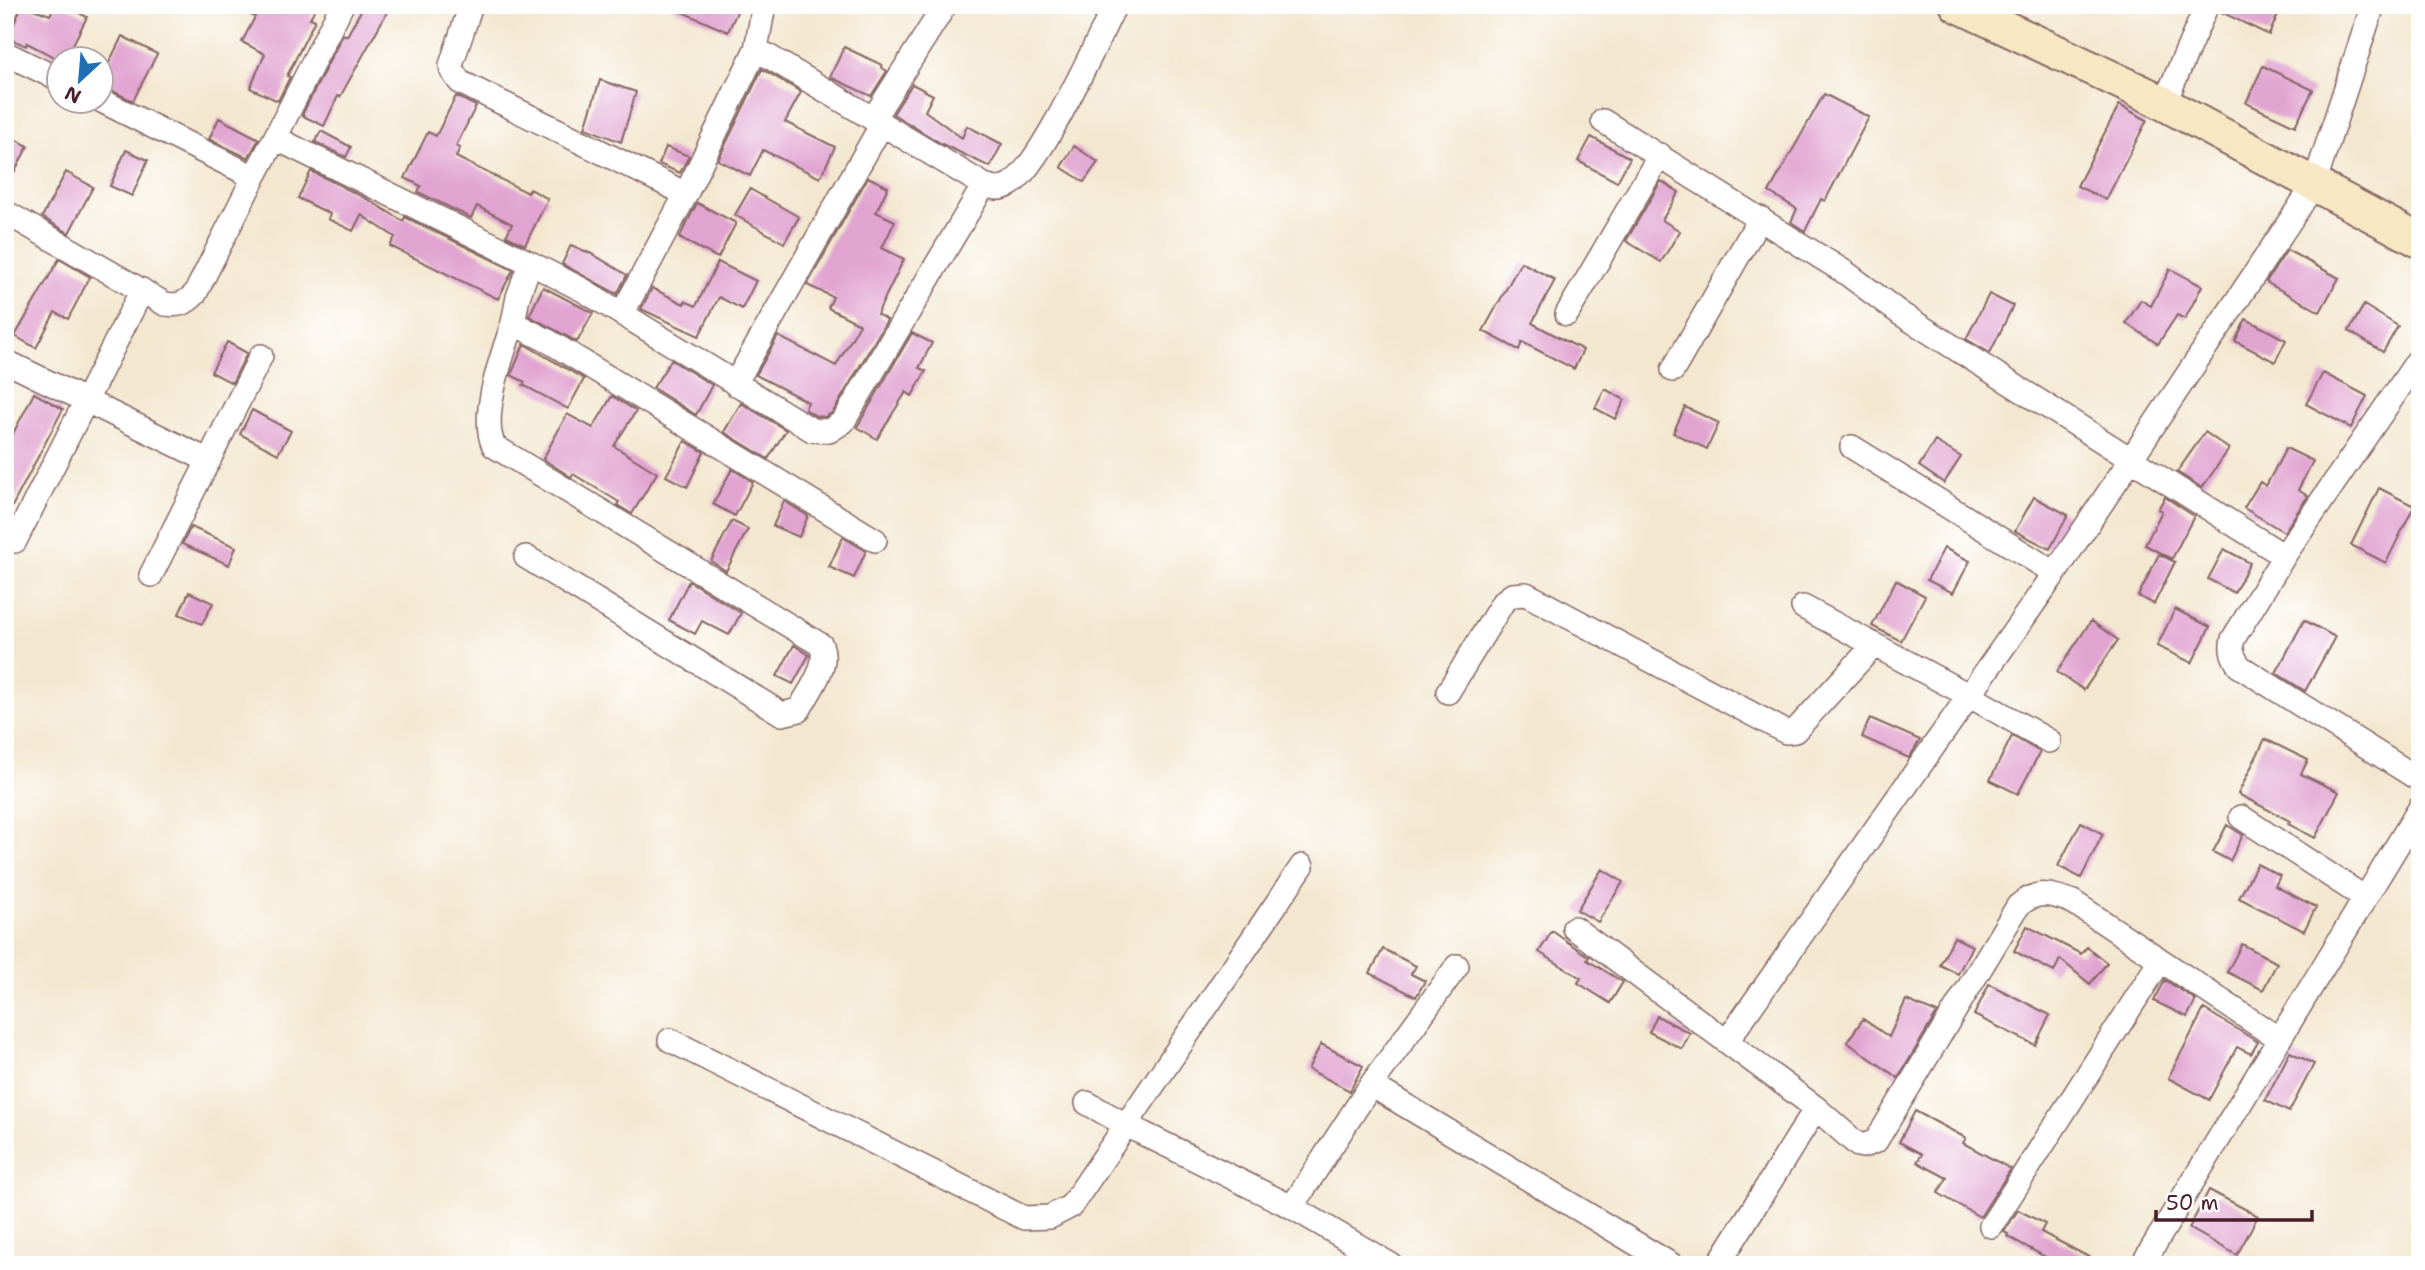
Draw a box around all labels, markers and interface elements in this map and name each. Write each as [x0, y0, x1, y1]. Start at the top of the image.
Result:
north arrow [46, 46, 116, 116]
text: N [61, 80, 85, 109]
scale bar [2156, 1179, 2311, 1223]
text: 50 m [2166, 1189, 2219, 1217]

